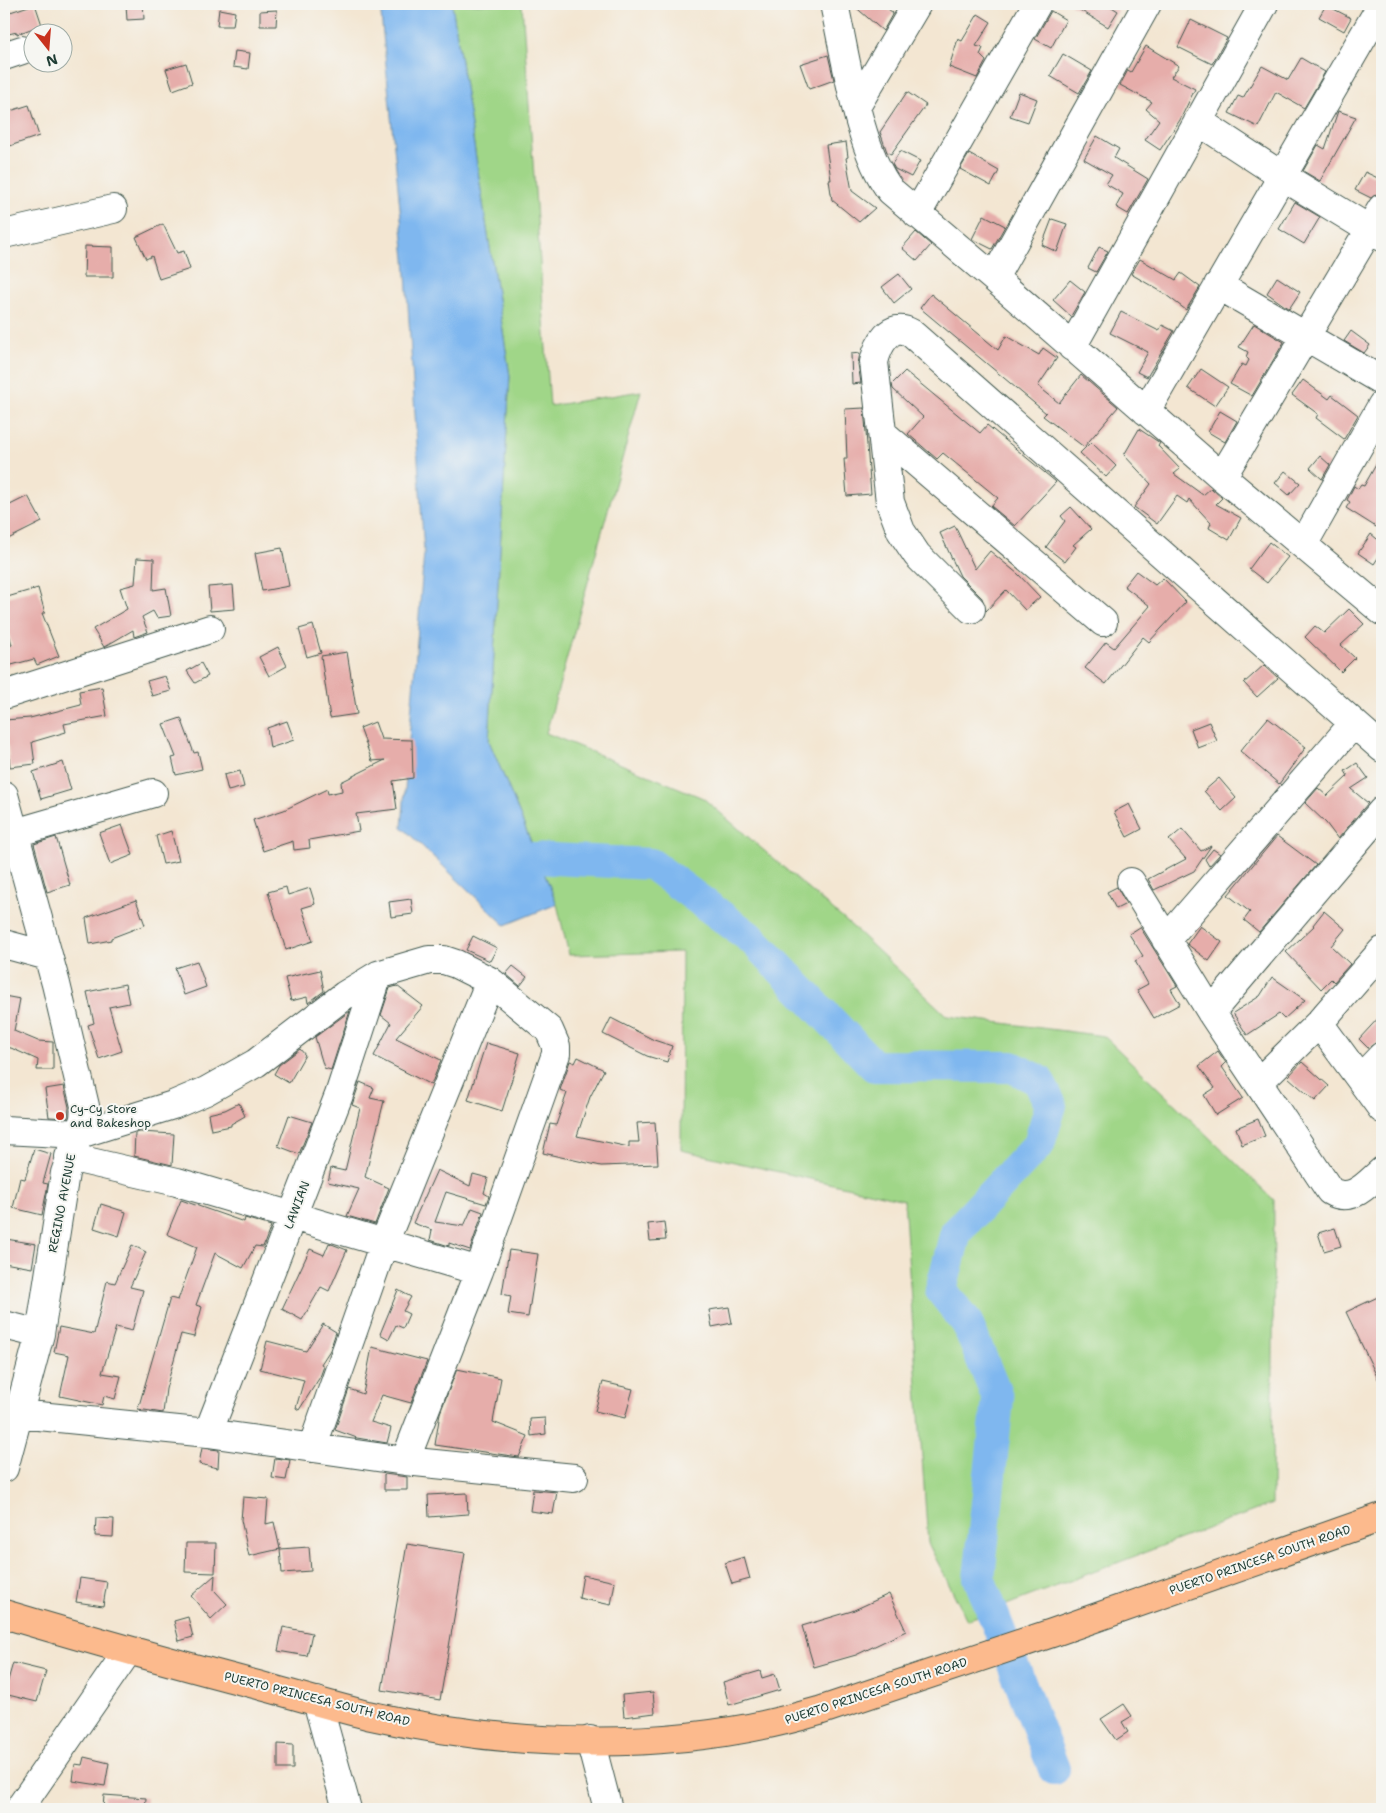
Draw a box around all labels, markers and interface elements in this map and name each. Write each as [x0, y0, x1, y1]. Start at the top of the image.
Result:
north arrow [22, 22, 72, 72]
text: N [44, 50, 60, 71]
place label: Cy-Cy Store and Bakeshop [70, 1101, 151, 1131]
marker: Cy-Cy Store and Bakeshop [54, 1110, 66, 1122]
street label: REGINO AVENUE [45, 1152, 79, 1254]
street label: LAWIAN [281, 1179, 313, 1231]
street label: PUERTO PRINCESA SOUTH ROAD [1167, 1521, 1353, 1599]
street label: PUERTO PRINCESA SOUTH ROAD [783, 1654, 969, 1728]
street label: PUERTO PRINCESA SOUTH ROAD [223, 1668, 412, 1730]

